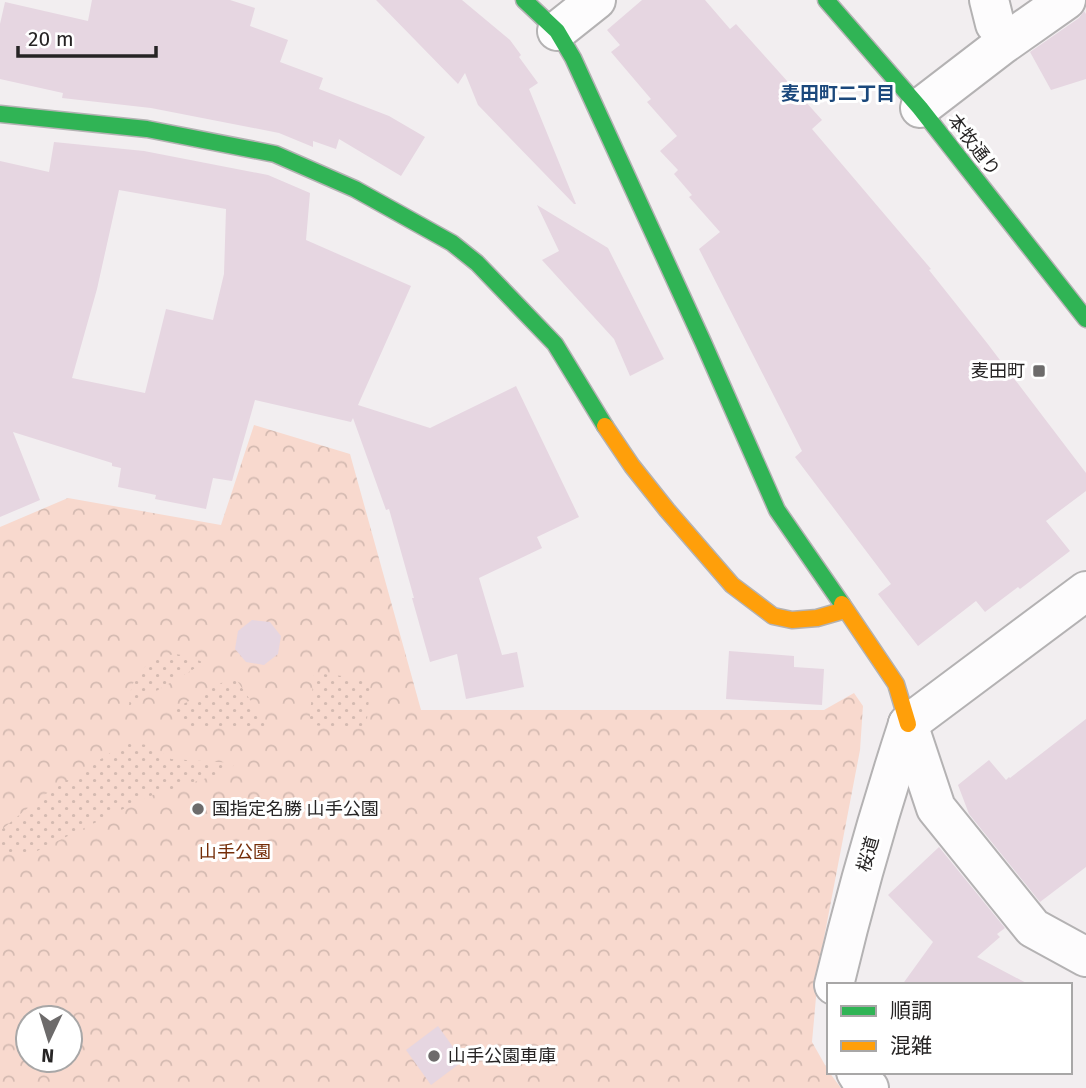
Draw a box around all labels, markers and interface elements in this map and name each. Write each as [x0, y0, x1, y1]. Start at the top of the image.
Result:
scale bar [18, 14, 156, 58]
text: 20 m [28, 26, 74, 52]
district label: 麦田町二丁目 [781, 82, 895, 105]
street label: 本牧通り [943, 110, 1005, 180]
place label: 麦田町 [971, 360, 1025, 382]
marker: 麦田町 [1031, 363, 1047, 379]
place label: 国指定名勝 山手公園 [212, 798, 379, 820]
marker: 国指定名勝 山手公園 [190, 801, 206, 817]
street label: 桜道 [852, 834, 884, 874]
park label: 山手公園 [199, 841, 271, 863]
legend [827, 983, 1072, 1074]
text: 順調 [890, 998, 932, 1024]
north arrow [14, 1004, 84, 1074]
text: 混雑 [890, 1033, 932, 1059]
text: N [41, 1044, 55, 1067]
place label: 山手公園車庫 [448, 1045, 556, 1067]
marker: 山手公園車庫 [426, 1048, 442, 1064]

